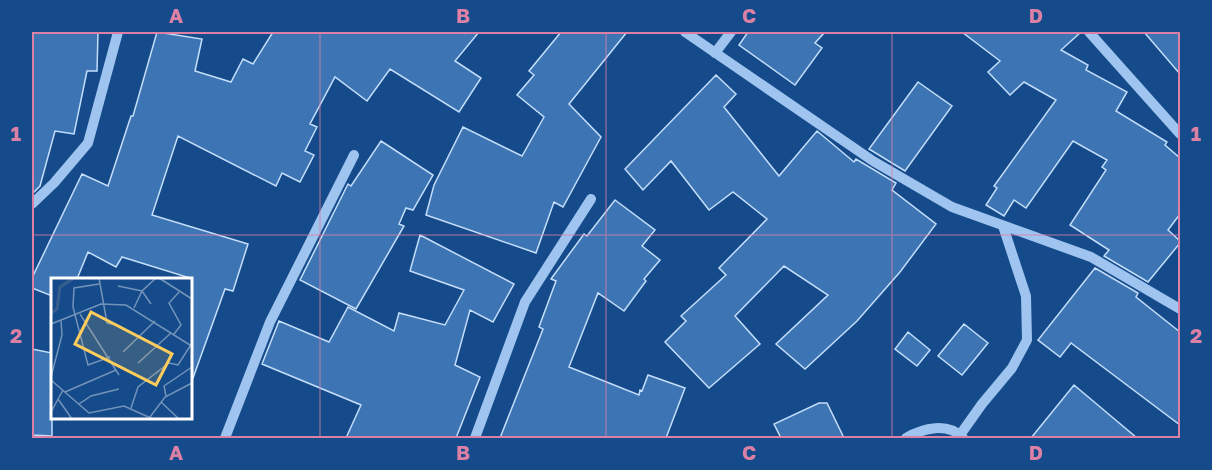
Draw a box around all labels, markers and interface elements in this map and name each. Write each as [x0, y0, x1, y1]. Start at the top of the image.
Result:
text: A [169, 3, 183, 27]
text: B [456, 3, 470, 27]
text: C [742, 3, 756, 27]
text: D [1029, 3, 1043, 27]
text: 1 [11, 121, 21, 145]
text: 1 [1191, 121, 1201, 145]
inset map [51, 278, 192, 419]
text: 2 [10, 323, 22, 347]
text: 2 [1190, 323, 1202, 347]
text: A [169, 440, 183, 464]
text: B [456, 440, 470, 464]
text: C [742, 440, 756, 464]
text: D [1029, 440, 1043, 464]

